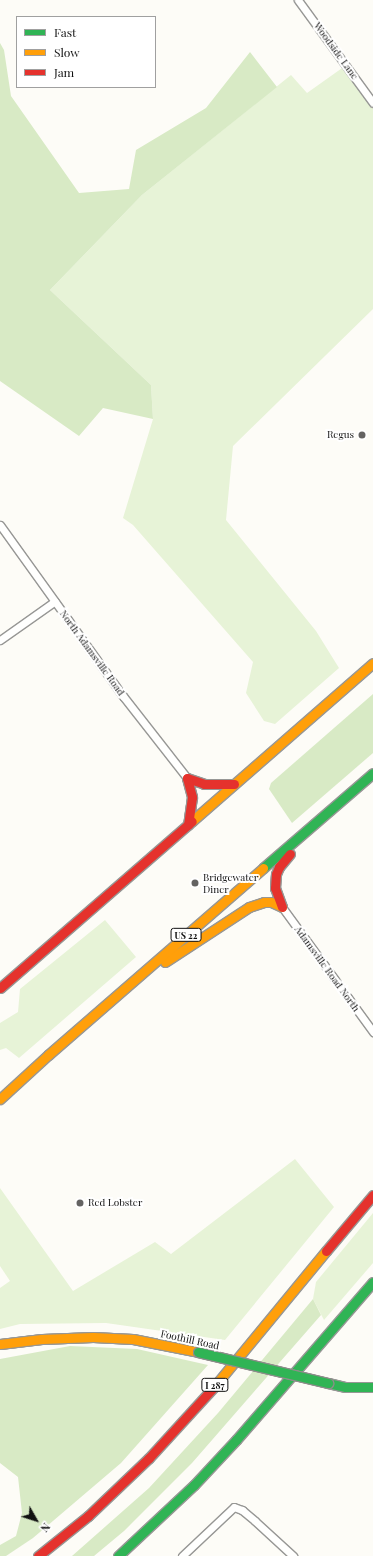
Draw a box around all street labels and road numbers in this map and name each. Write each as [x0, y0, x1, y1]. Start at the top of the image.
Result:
street label: Woodside Lane [311, 20, 361, 82]
street label: North Adamsville Road [57, 608, 127, 698]
street label: Adamsville Road North [292, 924, 362, 1014]
road number: US 22 [170, 928, 202, 942]
street label: Foothill Road [160, 1328, 220, 1352]
road number: I 287 [201, 1378, 229, 1392]

